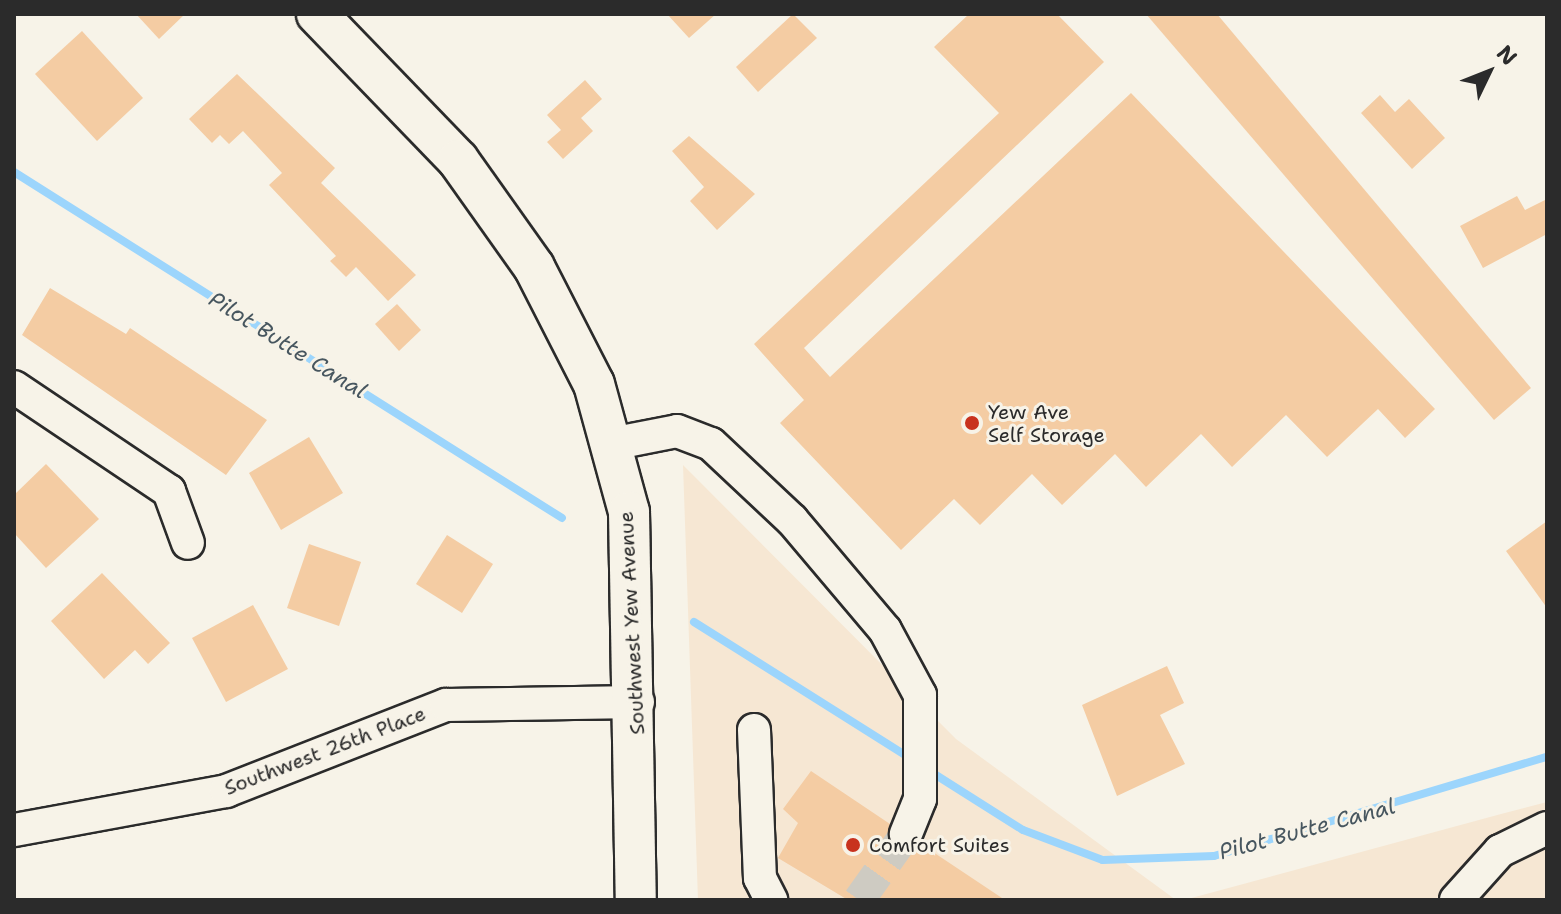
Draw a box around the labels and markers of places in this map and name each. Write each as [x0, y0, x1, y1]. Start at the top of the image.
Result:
place label: Yew Ave Self Storage [988, 400, 1105, 447]
marker: Yew Ave Self Storage [963, 414, 981, 432]
place label: Comfort Suites [869, 833, 1010, 857]
marker: Comfort Suites [844, 836, 862, 854]

